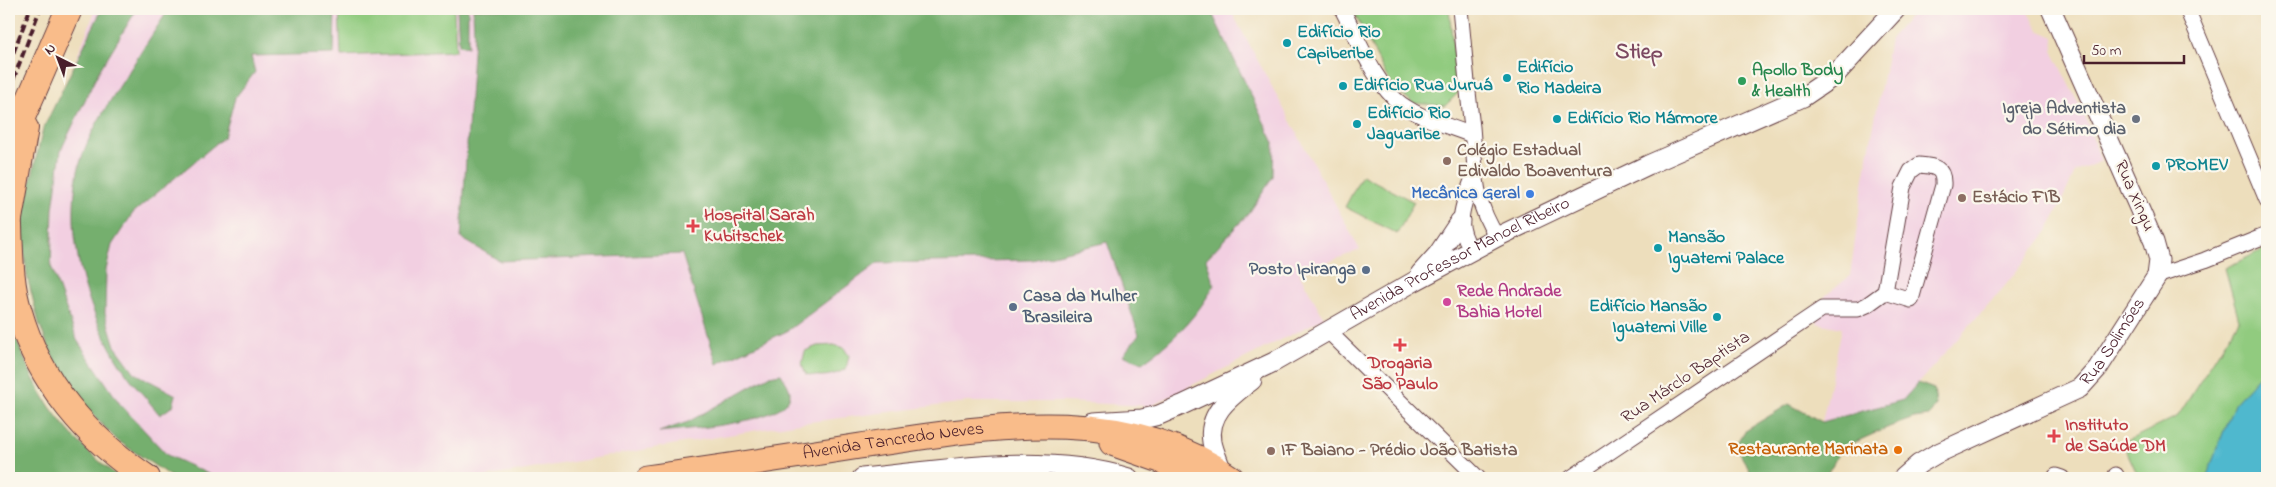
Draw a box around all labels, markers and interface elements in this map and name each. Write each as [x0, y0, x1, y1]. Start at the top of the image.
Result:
place label: Edifício Rio Capiberibe [1297, 20, 1381, 67]
north arrow [32, 32, 82, 82]
scale bar [2084, 32, 2184, 64]
marker: Edifício Rio Capiberibe [1281, 37, 1293, 49]
district label: Stiep [1615, 37, 1663, 69]
text: N [40, 38, 61, 60]
text: 50 m [2091, 40, 2122, 62]
place label: Edifício Rio Madeira [1517, 55, 1602, 102]
place label: Apollo Body & Health [1751, 58, 1843, 105]
marker: Edifício Rio Madeira [1501, 72, 1513, 84]
place label: Edifício Rua Juruá [1353, 73, 1493, 99]
marker: Apollo Body & Health [1736, 75, 1748, 87]
marker: Edifício Rua Juruá [1337, 80, 1349, 92]
place label: Igreja Adventista do Sétimo dia [2002, 96, 2126, 143]
place label: Edifício Rio Jaguaribe [1367, 101, 1451, 149]
place label: Edifício Rio Mármore [1567, 106, 1719, 132]
marker: Edifício Rio Mármore [1551, 113, 1563, 125]
marker: Igreja Adventista do Sétimo dia [2130, 113, 2142, 125]
marker: Edifício Rio Jaguaribe [1351, 118, 1363, 130]
place label: Colégio Estadual Edivaldo Boaventura [1457, 138, 1612, 185]
place label: PROMEV [2166, 153, 2228, 179]
marker: Colégio Estadual Edivaldo Boaventura [1441, 155, 1453, 167]
street label: Rua Xingu [2106, 156, 2161, 236]
marker: PROMEV [2150, 160, 2162, 172]
place label: Mecânica Geral [1411, 181, 1520, 207]
place label: Estácio FIB [1972, 185, 2060, 211]
marker: Mecânica Geral [1524, 188, 1536, 200]
street label: Avenida Professor Manoel Ribeiro [1346, 191, 1575, 328]
marker: Estácio FIB [1956, 192, 1968, 204]
place label: Hospital Sarah Kubitschek [704, 203, 815, 250]
marker: Hospital Sarah Kubitschek [686, 219, 700, 233]
place label: Mansão Iguatemi Palace [1668, 225, 1785, 273]
marker: Mansão Iguatemi Palace [1652, 242, 1664, 254]
place label: Posto Ipiranga [1249, 257, 1356, 284]
marker: Posto Ipiranga [1360, 264, 1372, 276]
place label: Rede Andrade Bahia Hotel [1456, 279, 1562, 326]
place label: Casa da Mulher Brasileira [1022, 284, 1137, 331]
street label: Rua Solimões [2074, 293, 2152, 392]
place label: Edifício Mansão Iguatemi Ville [1589, 294, 1708, 342]
marker: Rede Andrade Bahia Hotel [1441, 296, 1453, 308]
marker: Casa da Mulher Brasileira [1007, 301, 1019, 313]
marker: Edifício Mansão Iguatemi Ville [1711, 311, 1723, 323]
street label: Rua Márclo Baptista [1616, 325, 1756, 431]
marker: Drogaria São Paulo [1394, 339, 1406, 351]
place label: Drogaria São Paulo [1362, 351, 1438, 398]
place label: Instituto de Saúde DM [2065, 413, 2166, 460]
street label: Avenida Tancredo Neves [801, 416, 985, 468]
marker: Instituto de Saúde DM [2047, 429, 2061, 443]
place label: Restaurante Marinata [1728, 437, 1888, 463]
place label: IF Baiano - Prédio João Batista [1281, 438, 1518, 464]
marker: Restaurante Marinata [1892, 444, 1904, 456]
marker: IF Baiano - Prédio João Batista [1265, 445, 1277, 457]

